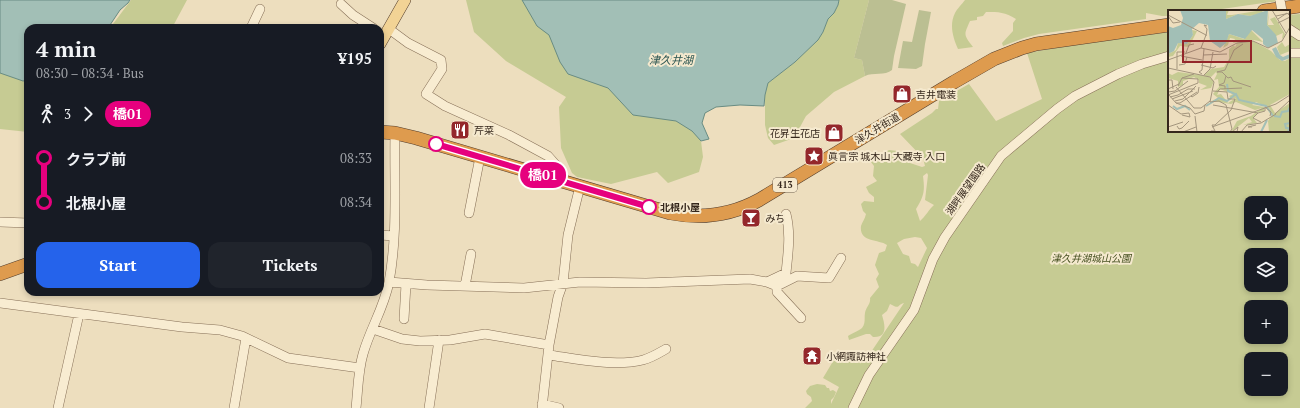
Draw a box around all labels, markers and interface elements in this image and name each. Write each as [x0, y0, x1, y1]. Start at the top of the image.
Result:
inset map [1168, 10, 1290, 132]
text: 4 min [36, 34, 96, 63]
text: ¥195 [338, 48, 372, 68]
water label: 津久井湖 [649, 53, 695, 67]
text: 08:30 – 08:34 · Bus [36, 64, 144, 82]
shop icon: 吉井電装 [891, 83, 913, 105]
place label: 吉井電装 [916, 88, 956, 101]
icon: walk [36, 103, 58, 125]
icon: forward [77, 103, 99, 125]
text: 橋01 [113, 104, 143, 123]
text: 3 [64, 105, 71, 123]
street label: 津久井街道 [852, 110, 902, 147]
restaurant icon: 芹菜 [449, 119, 471, 141]
shop icon: 花昇生花店 [823, 122, 845, 144]
place label: 芹菜 [474, 124, 494, 137]
place label: 花昇生花店 [770, 127, 820, 140]
unlabelled marker [428, 136, 444, 152]
place icon: 眞言宗 城木山 大藏寺 入口 [803, 145, 825, 167]
text: クラブ前 [66, 149, 126, 169]
text: 08:33 [340, 149, 372, 167]
place label: 眞言宗 城木山 大藏寺 入口 [828, 150, 945, 163]
street label: 湖畔展望園路 [943, 161, 988, 218]
line badge: 橋01 [520, 162, 566, 188]
text: 橋01 [528, 165, 558, 184]
road number: 413 [773, 178, 797, 192]
text: 北根小屋 [66, 193, 126, 213]
text: 08:34 [340, 193, 372, 211]
map controls [1244, 196, 1288, 396]
button: locate [1244, 196, 1288, 240]
marker: 北根小屋 [641, 199, 657, 215]
place label: 北根小屋 [660, 201, 700, 214]
bar icon: みち [740, 207, 762, 229]
place label: みち [765, 212, 785, 225]
button: Start [36, 242, 200, 288]
button: Tickets [208, 242, 372, 288]
button: layers [1244, 248, 1288, 292]
park label: 津久井湖城山公園 [1051, 252, 1133, 265]
button: + [1244, 300, 1288, 344]
temple icon: 小網諏訪神社 [801, 345, 823, 367]
place label: 小網諏訪神社 [826, 350, 886, 363]
button: − [1244, 352, 1288, 396]

